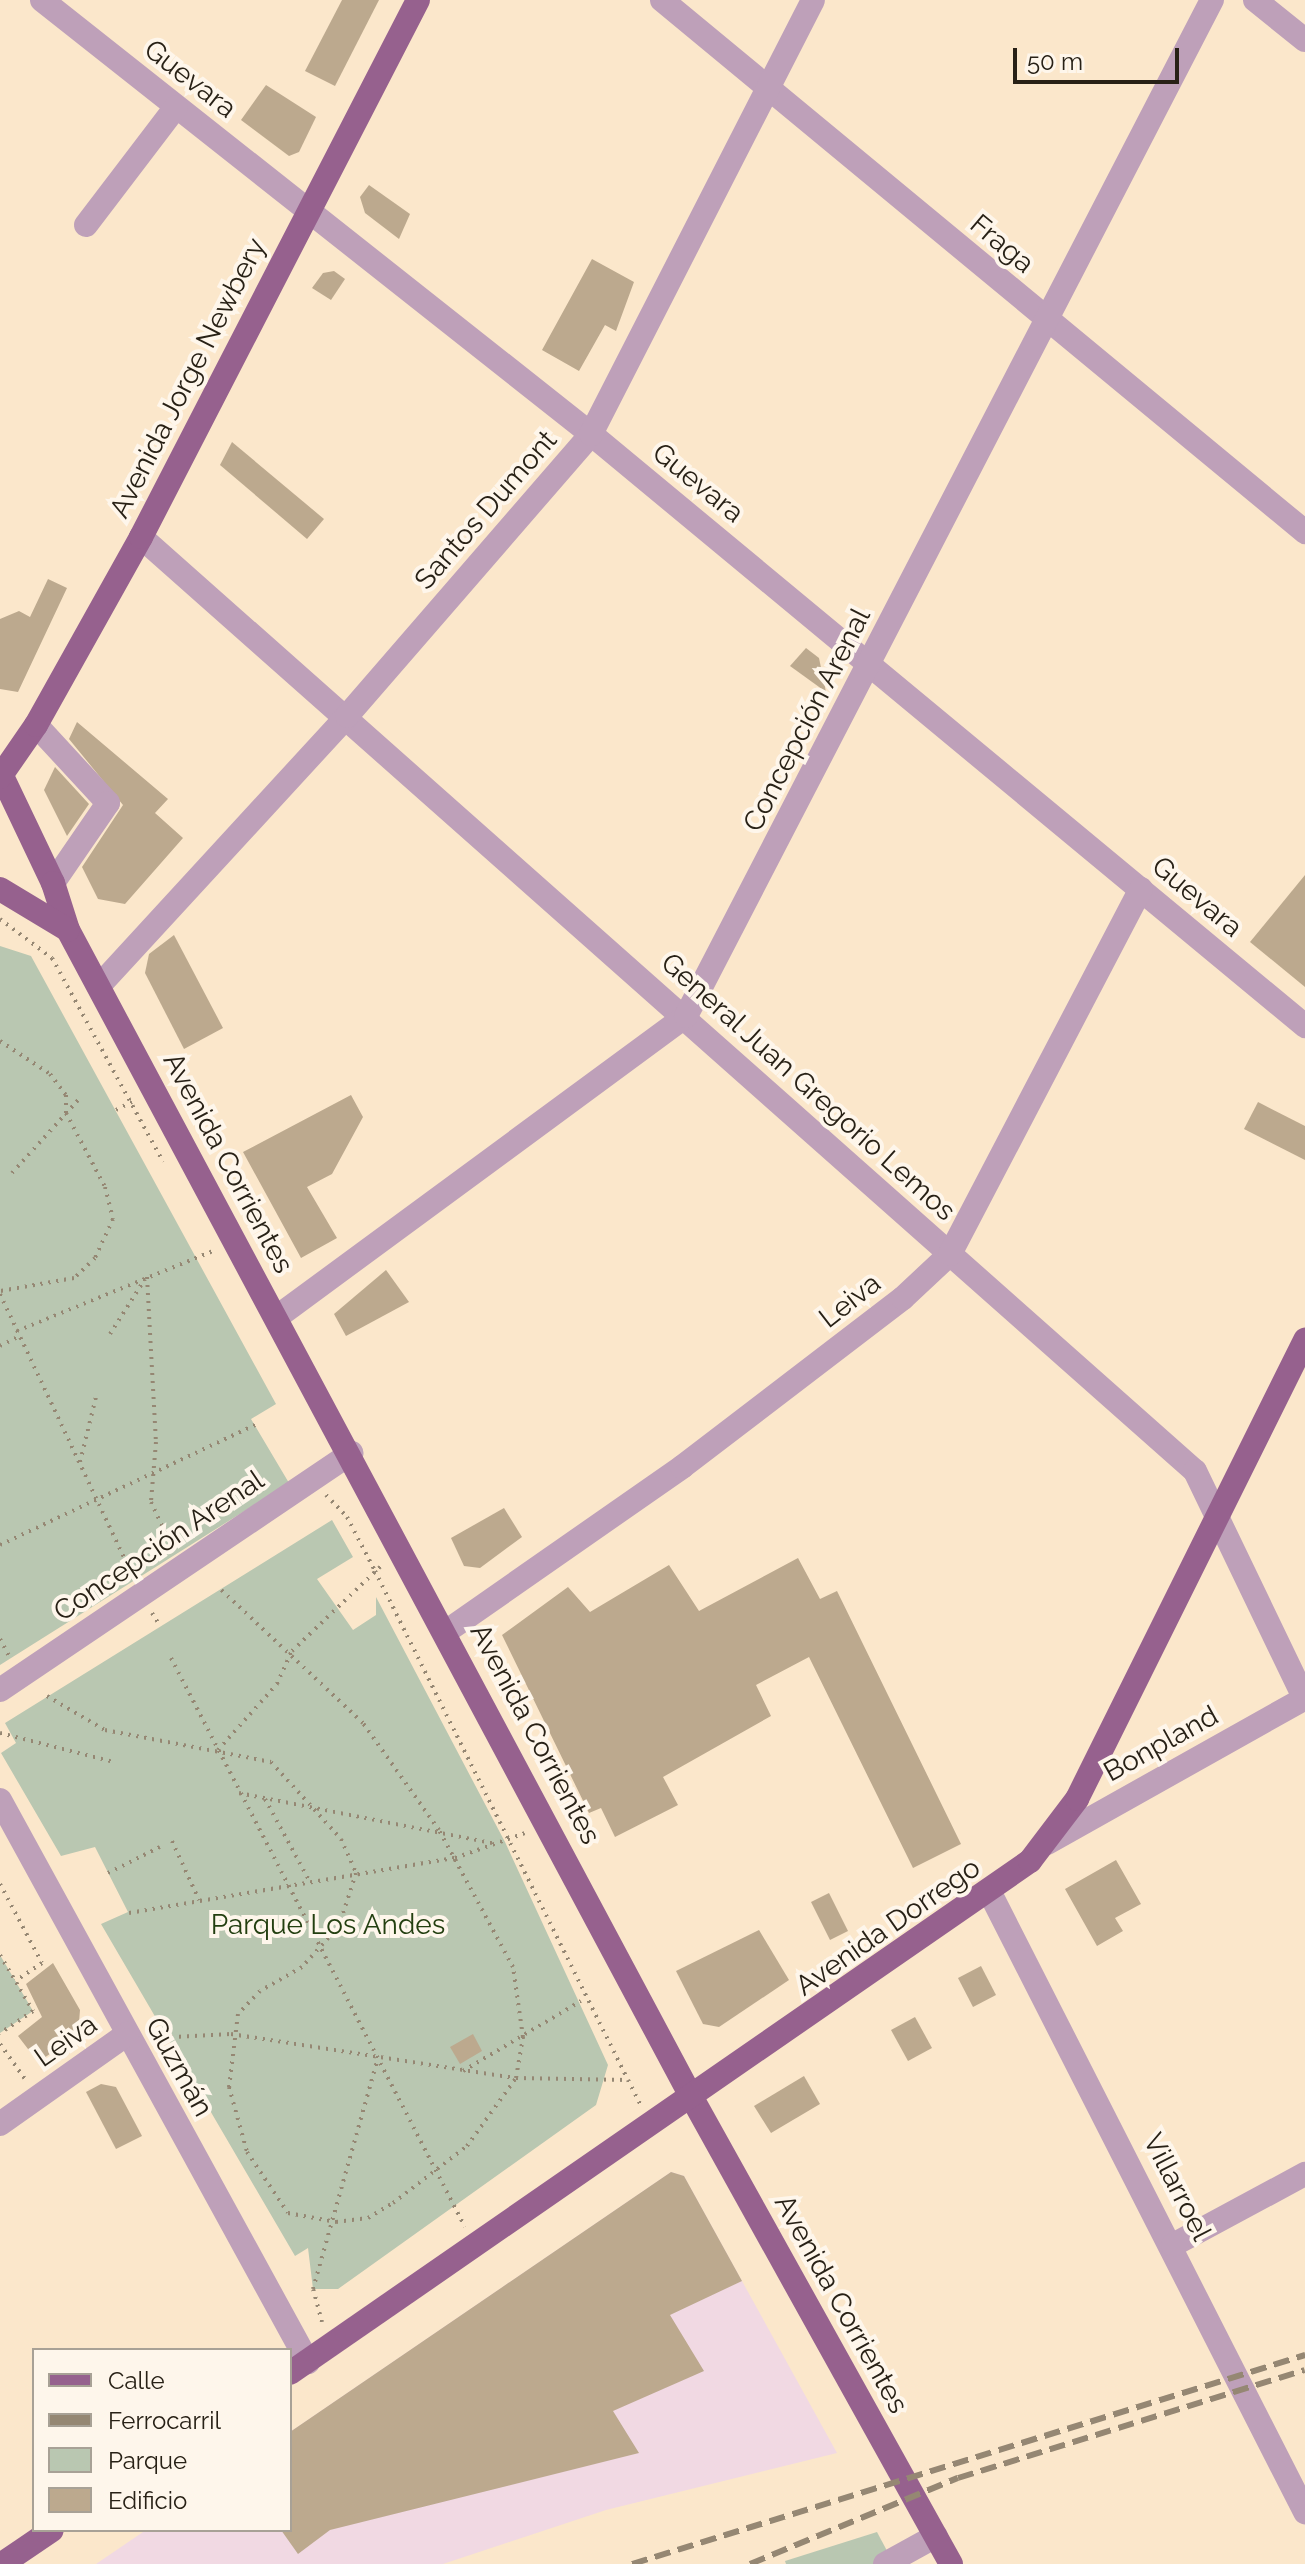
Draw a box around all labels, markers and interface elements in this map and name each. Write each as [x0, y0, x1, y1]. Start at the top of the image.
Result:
scale bar [1017, 32, 1183, 82]
street label: Guevara [137, 33, 243, 125]
text: 50 m [1027, 47, 1083, 76]
street label: Fraga [963, 208, 1041, 280]
street label: Avenida Jorge Newbery [103, 232, 273, 524]
street label: Santos Dumont [408, 424, 564, 596]
street label: Guevara [646, 436, 750, 530]
street label: Concepción Arenal [736, 602, 878, 838]
street label: Guevara [1145, 850, 1249, 944]
street label: General Juan Gregorio Lemos [653, 945, 963, 1229]
street label: Avenida Corrientes [156, 1047, 300, 1279]
street label: Leiva [813, 1267, 887, 1335]
street label: Concepción Arenal [47, 1463, 271, 1629]
street label: Avenida Corrientes [463, 1618, 607, 1850]
street label: Bonpland [1098, 1699, 1224, 1789]
street label: Avenida Dorrego [789, 1851, 987, 2003]
park label: Parque Los Andes [210, 1908, 446, 1942]
street label: Leiva [28, 2008, 104, 2074]
street label: Guzmán [138, 2012, 220, 2122]
street label: Villarroel [1136, 2128, 1218, 2246]
street label: Avenida Corrientes [767, 2189, 915, 2419]
legend [32, 2348, 292, 2532]
text: Calle [108, 2366, 165, 2395]
text: Ferrocarril [108, 2406, 221, 2435]
text: Parque [108, 2446, 187, 2475]
text: Edificio [108, 2486, 187, 2515]

